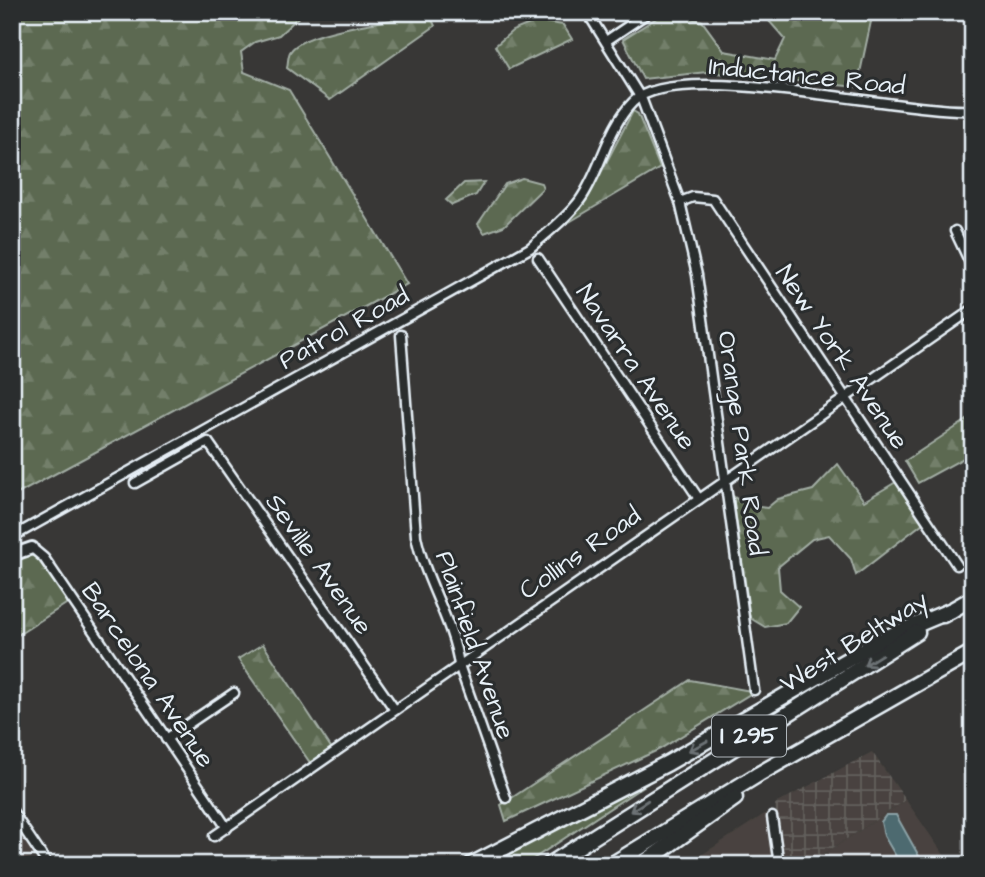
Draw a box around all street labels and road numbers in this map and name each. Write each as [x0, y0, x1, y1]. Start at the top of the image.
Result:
street label: Inductance Road [707, 48, 907, 104]
street label: New York Avenue [767, 258, 917, 456]
street label: Patrol Road [273, 277, 415, 379]
street label: Navarra Avenue [567, 277, 705, 457]
street label: Orange Park Road [706, 329, 776, 558]
street label: Seville Avenue [257, 486, 381, 642]
street label: Collins Road [512, 498, 648, 608]
street label: Plainfield Avenue [426, 546, 524, 744]
street label: Barcelona Avenue [73, 575, 223, 775]
street label: West Beltway [773, 582, 936, 704]
road number: I 295 [712, 716, 786, 756]

